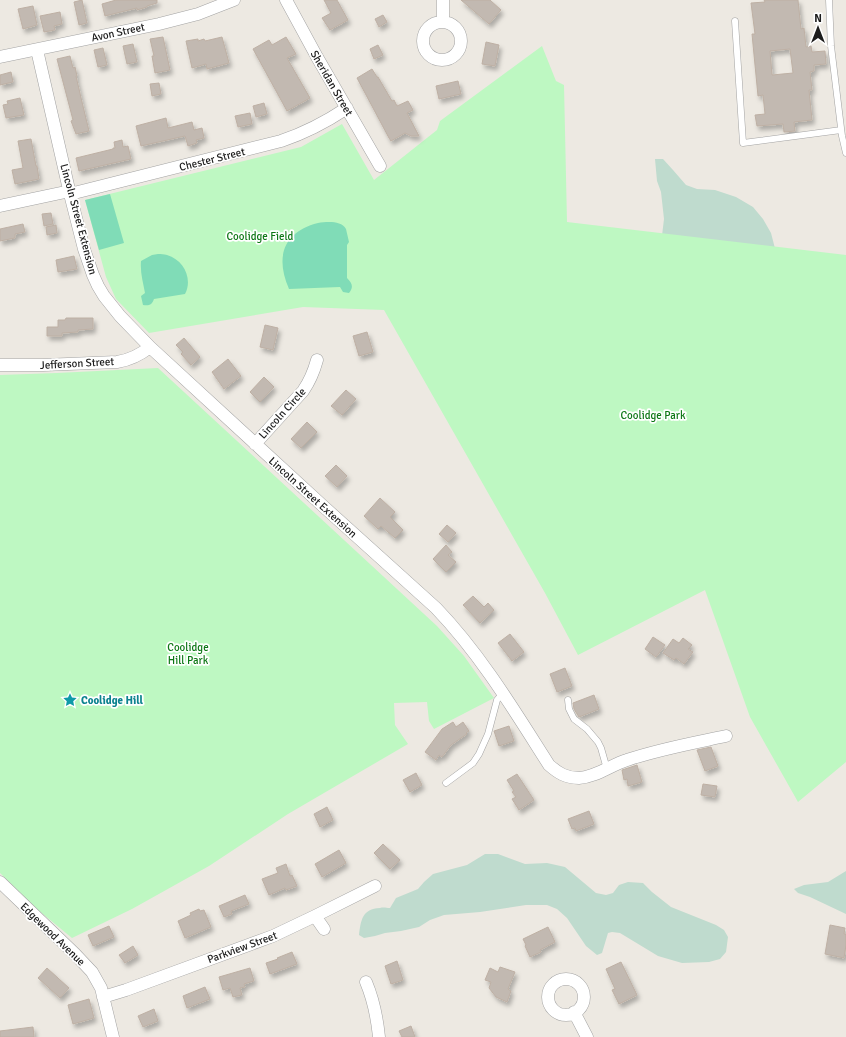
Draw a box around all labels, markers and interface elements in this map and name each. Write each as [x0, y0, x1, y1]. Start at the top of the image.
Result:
north arrow [798, 8, 838, 48]
text: N [814, 12, 822, 25]
street label: Avon Street [90, 20, 146, 44]
street label: Sheridan Street [308, 48, 356, 118]
street label: Chester Street [178, 145, 246, 174]
street label: Lincoln Street Extension [57, 162, 100, 276]
park label: Coolidge Field [227, 230, 294, 243]
street label: Jefferson Street [39, 355, 115, 372]
street label: Lincoln Circle [256, 385, 309, 442]
park label: Coolidge Park [621, 409, 686, 422]
street label: Lincoln Street Extension [266, 454, 359, 540]
park label: Coolidge Hill Park [167, 641, 209, 667]
place icon: Coolidge Hill [62, 692, 78, 708]
place label: Coolidge Hill [81, 694, 144, 707]
street label: Edgewood Avenue [18, 900, 88, 969]
street label: Parkview Street [205, 929, 279, 966]

